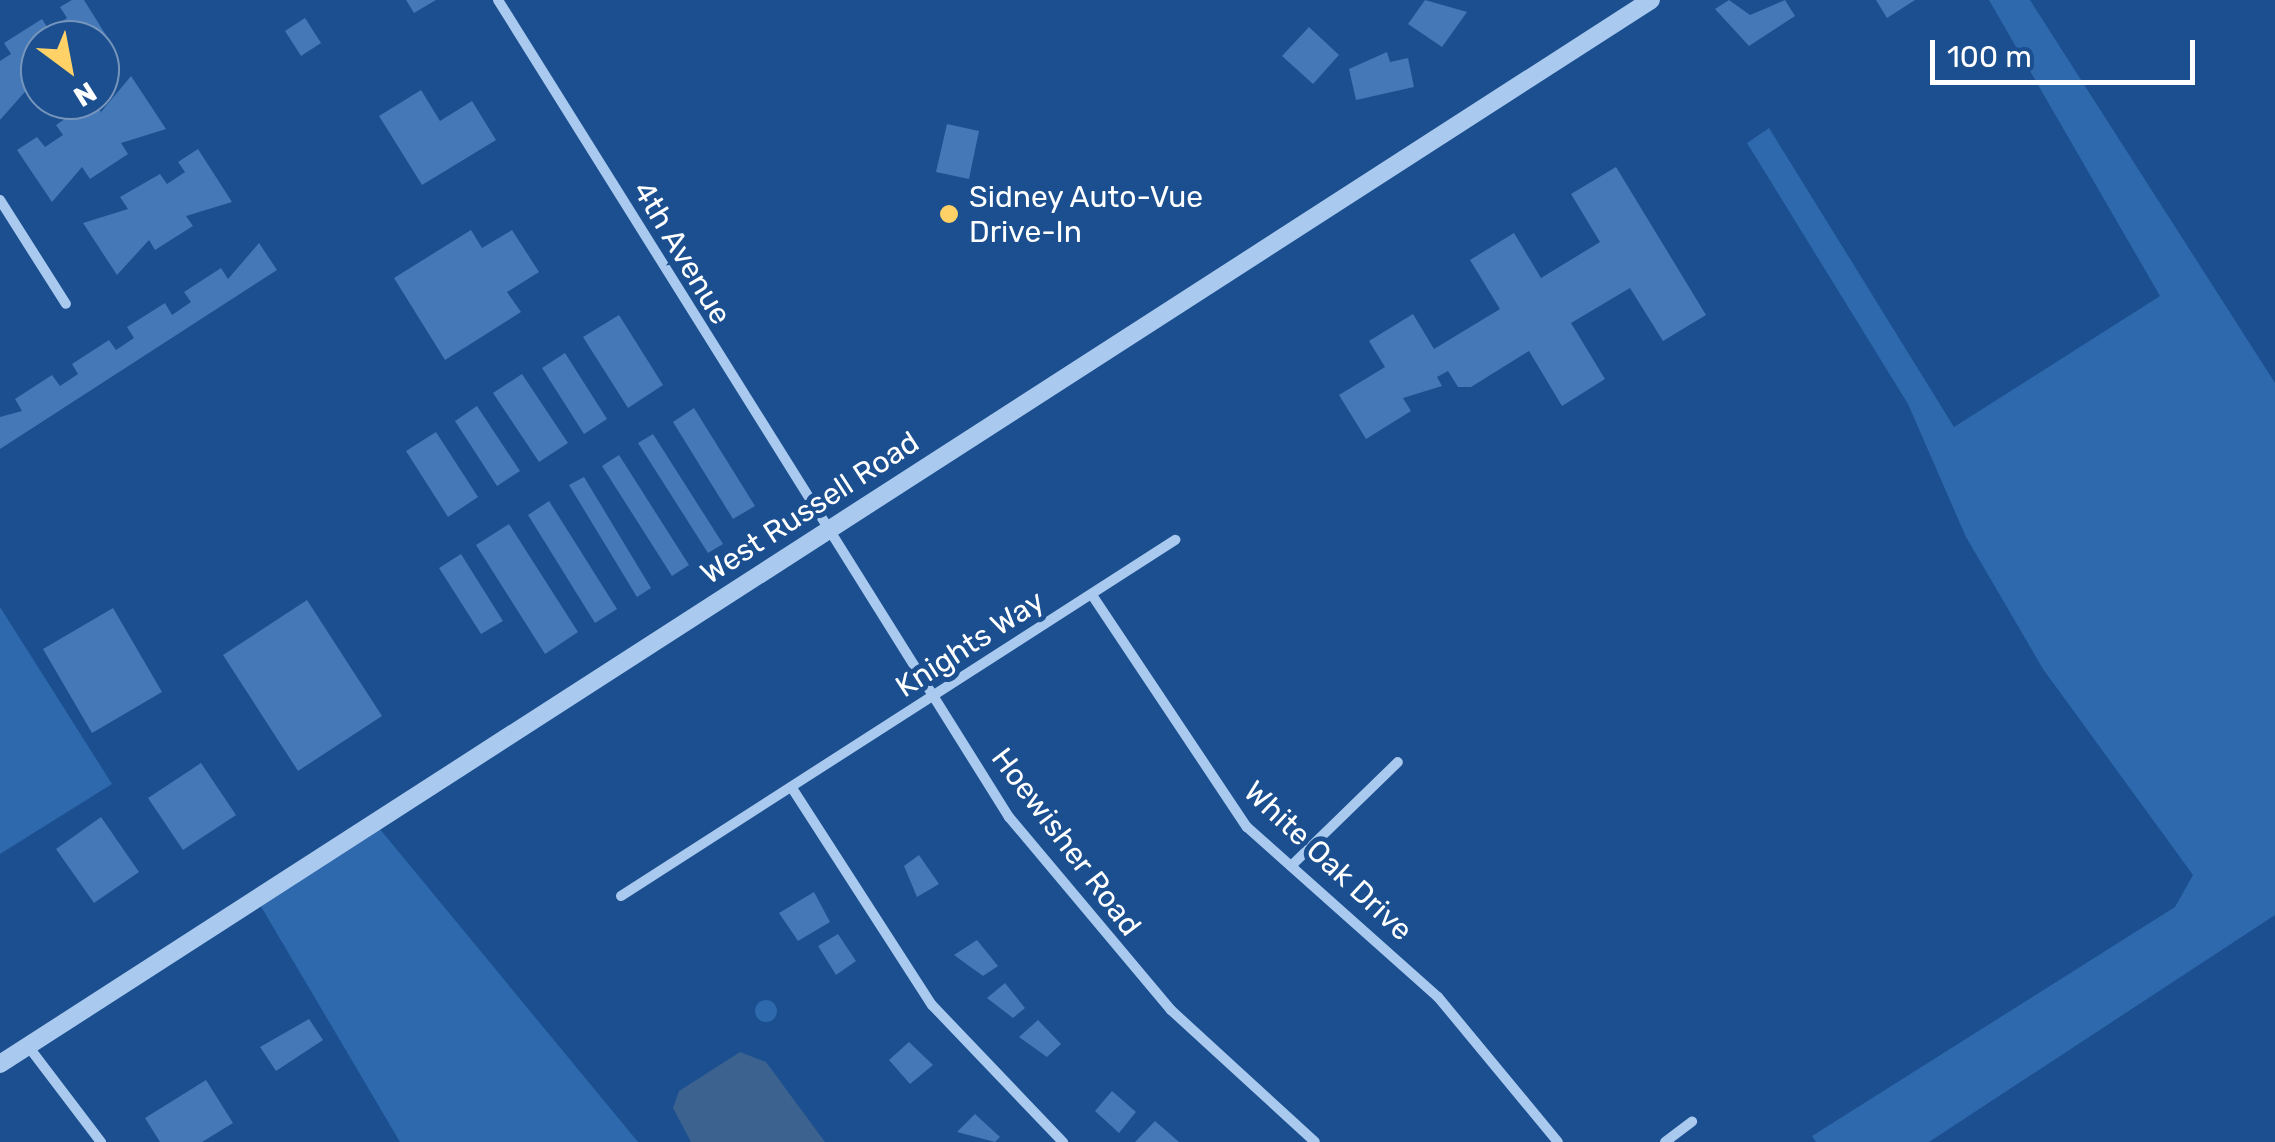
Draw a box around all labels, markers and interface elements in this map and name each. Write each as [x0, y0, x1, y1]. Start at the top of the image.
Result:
north arrow [20, 20, 120, 120]
scale bar [1935, 20, 2200, 82]
text: 100 m [1947, 39, 2032, 75]
text: N [68, 75, 102, 113]
street label: 4th Avenue [625, 175, 739, 331]
place label: Sidney Auto-Vue Drive-In [969, 179, 1205, 250]
marker: Sidney Auto-Vue Drive-In [938, 203, 960, 225]
street label: West Russell Road [694, 424, 926, 592]
street label: Knights Way [889, 583, 1051, 705]
street label: Hoewisher Road [983, 741, 1149, 943]
street label: White Oak Drive [1236, 774, 1420, 948]

